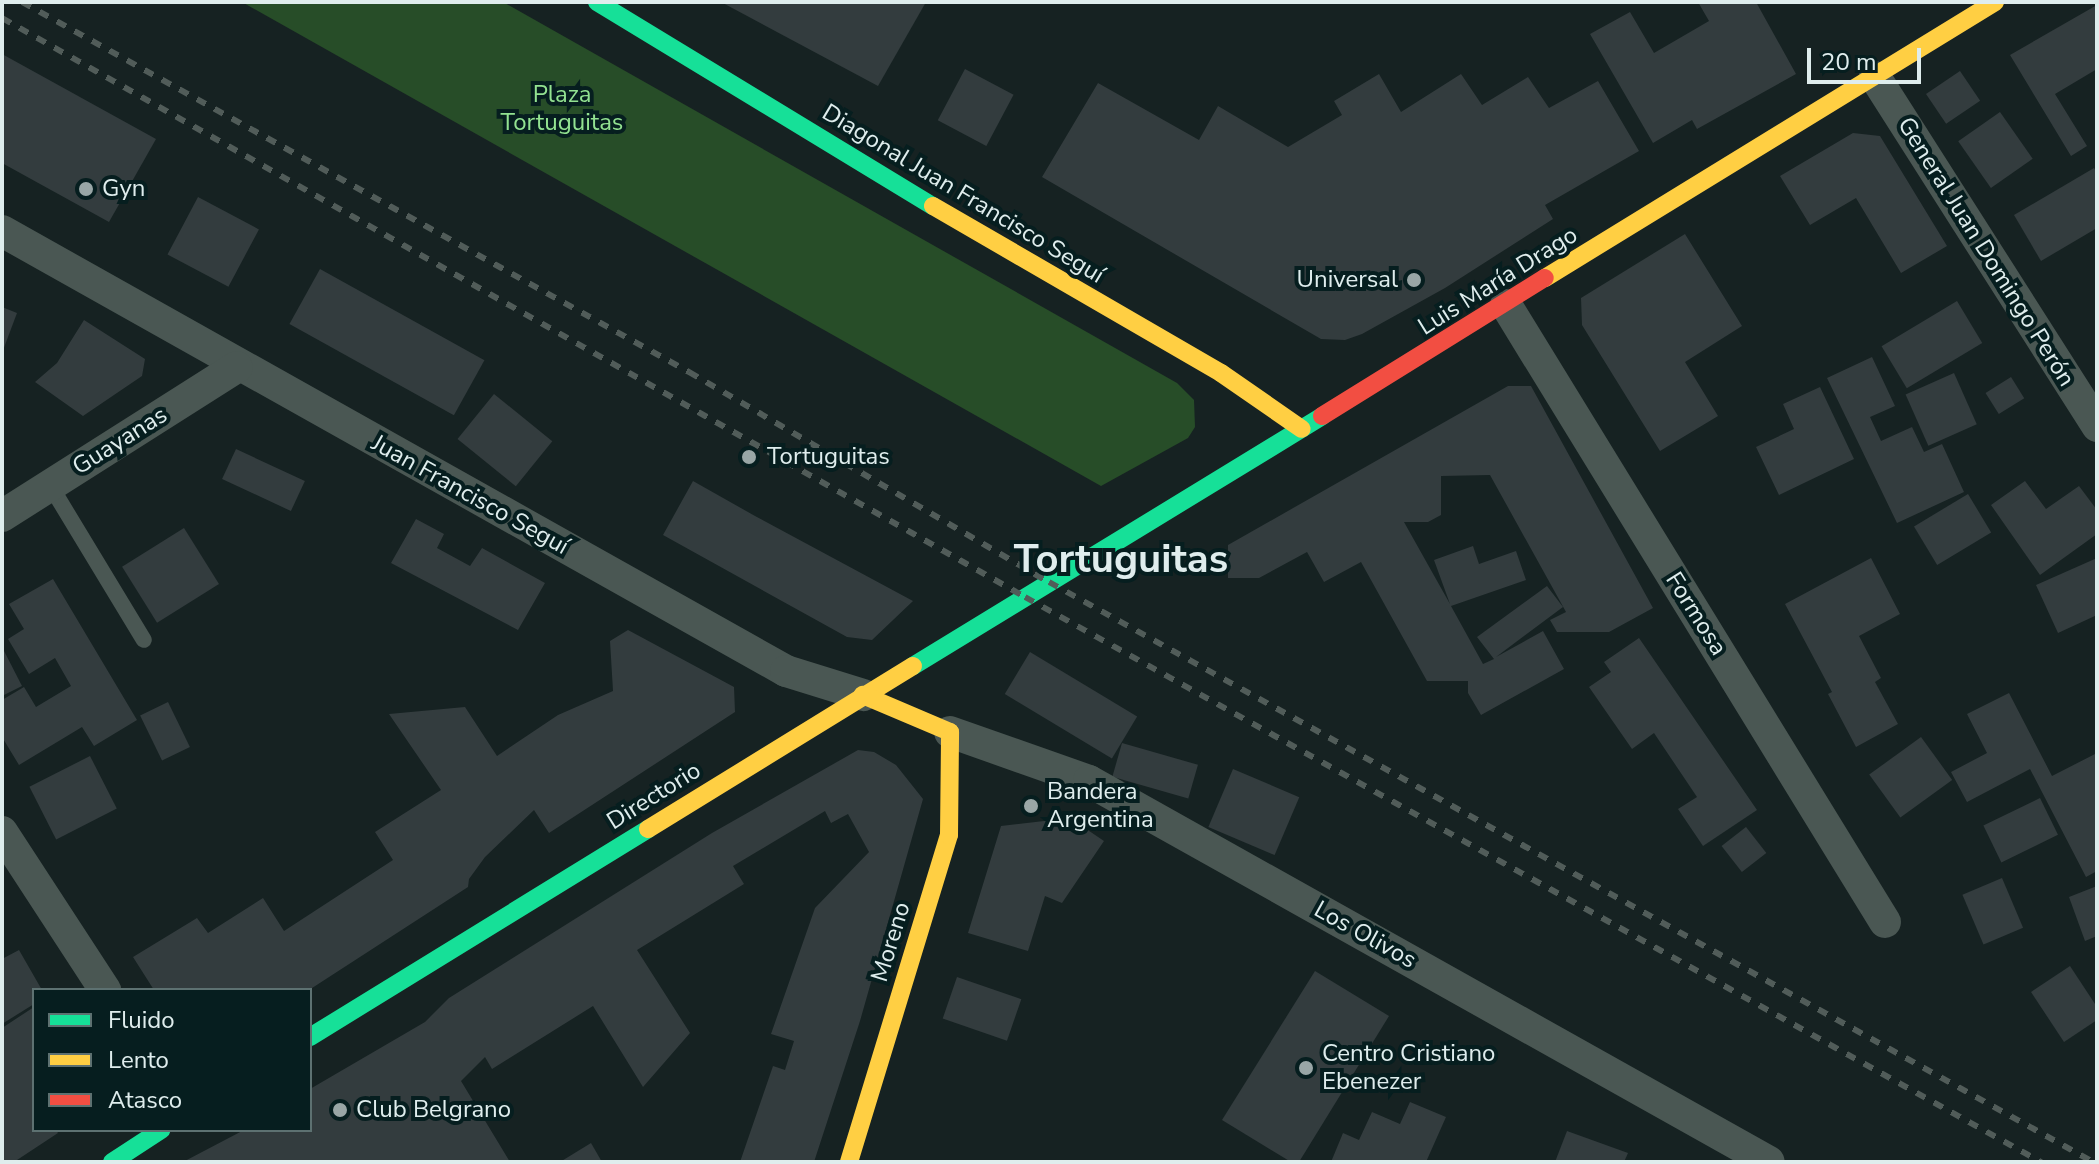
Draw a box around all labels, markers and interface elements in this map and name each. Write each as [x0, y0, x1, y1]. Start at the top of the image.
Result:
scale bar [1811, 32, 1925, 82]
text: 20 m [1821, 46, 1877, 78]
park label: Plaza Tortuguitas [501, 81, 623, 137]
street label: Diagonal Juan Francisco Seguí [817, 98, 1109, 290]
street label: General Juan Domingo Perón [1891, 112, 2081, 392]
place label: Gyn [102, 175, 145, 203]
marker: Gyn [77, 180, 95, 198]
street label: Luis María Drago [1413, 221, 1583, 341]
place label: Universal [1297, 266, 1398, 294]
marker: Universal [1405, 271, 1423, 289]
street label: Guayanas [67, 401, 173, 481]
street label: Juan Francisco Seguí [366, 429, 574, 561]
place label: Tortuguitas [767, 443, 890, 471]
marker: Tortuguitas [738, 446, 760, 468]
district label: Tortuguitas [1014, 535, 1228, 583]
street label: Formosa [1659, 567, 1733, 661]
street label: Directorio [602, 756, 706, 836]
place label: Bandera Argentina [1047, 778, 1154, 834]
marker: Bandera Argentina [1022, 797, 1040, 815]
street label: Los Olivos [1309, 895, 1421, 975]
street label: Moreno [865, 899, 917, 985]
legend [32, 988, 312, 1132]
text: Fluido [108, 1004, 175, 1036]
place label: Centro Cristiano Ebenezer [1322, 1040, 1495, 1096]
text: Lento [108, 1044, 169, 1076]
marker: Centro Cristiano Ebenezer [1297, 1059, 1315, 1077]
text: Atasco [108, 1084, 182, 1116]
place label: Club Belgrano [356, 1096, 511, 1124]
marker: Club Belgrano [331, 1101, 349, 1119]

